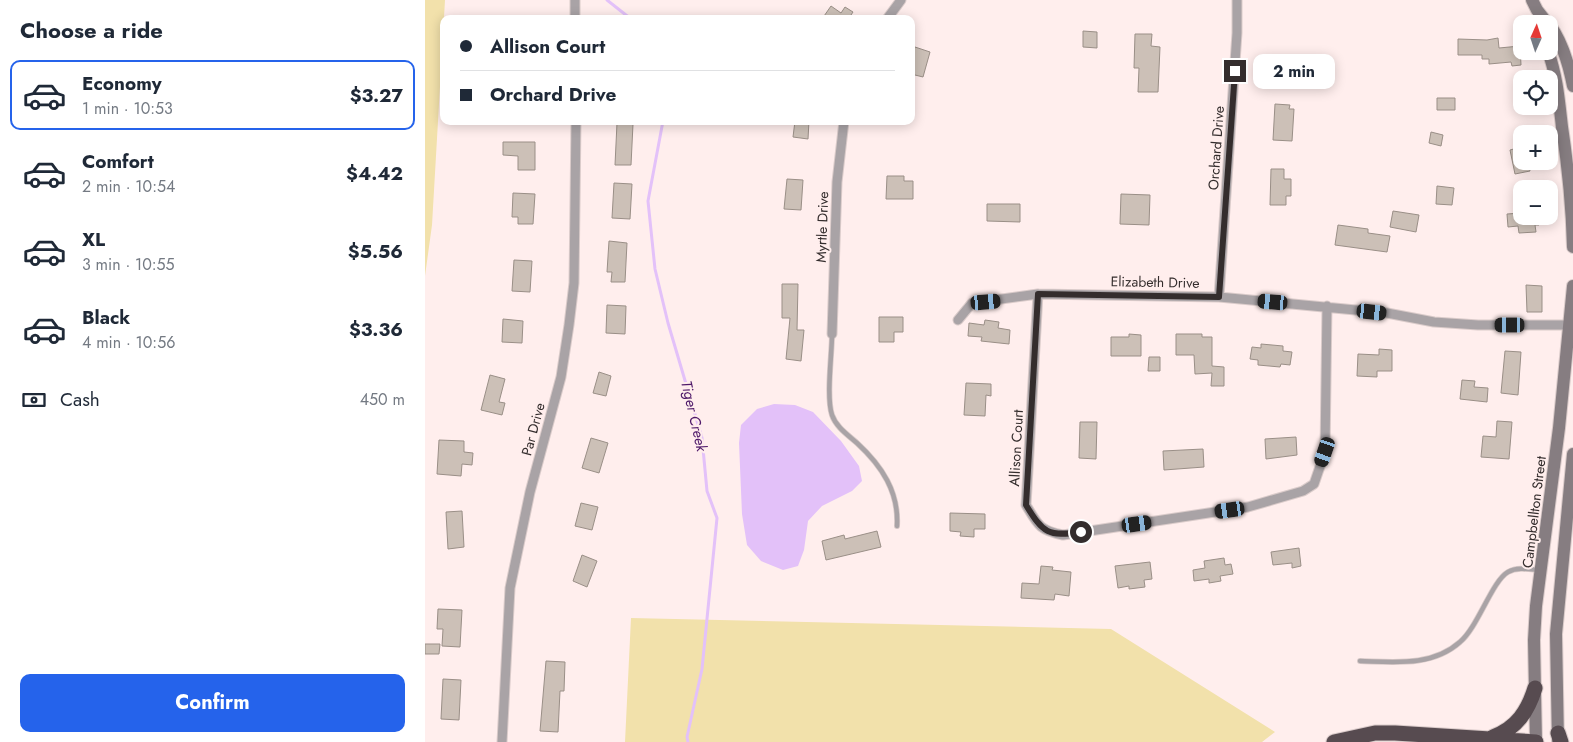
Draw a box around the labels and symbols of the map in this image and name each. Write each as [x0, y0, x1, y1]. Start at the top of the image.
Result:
north arrow [1513, 15, 1557, 60]
callout: 2 min [1253, 54, 1335, 88]
route end [1224, 60, 1246, 82]
street label: Orchard Drive [1203, 105, 1229, 191]
street label: Myrtle Drive [811, 191, 833, 263]
street label: Elizabeth Drive [1110, 271, 1200, 293]
car [970, 293, 1001, 311]
car [1257, 293, 1288, 311]
car [1356, 303, 1387, 321]
car [1495, 318, 1525, 333]
water label: Tiger Creek [675, 378, 713, 454]
street label: Par Drive [516, 400, 550, 458]
street label: Allison Court [1004, 408, 1028, 487]
car [1313, 435, 1336, 469]
street label: Campbellton Street [1517, 454, 1551, 569]
car [1214, 500, 1245, 520]
car [1121, 514, 1152, 534]
route start [1070, 521, 1092, 543]

